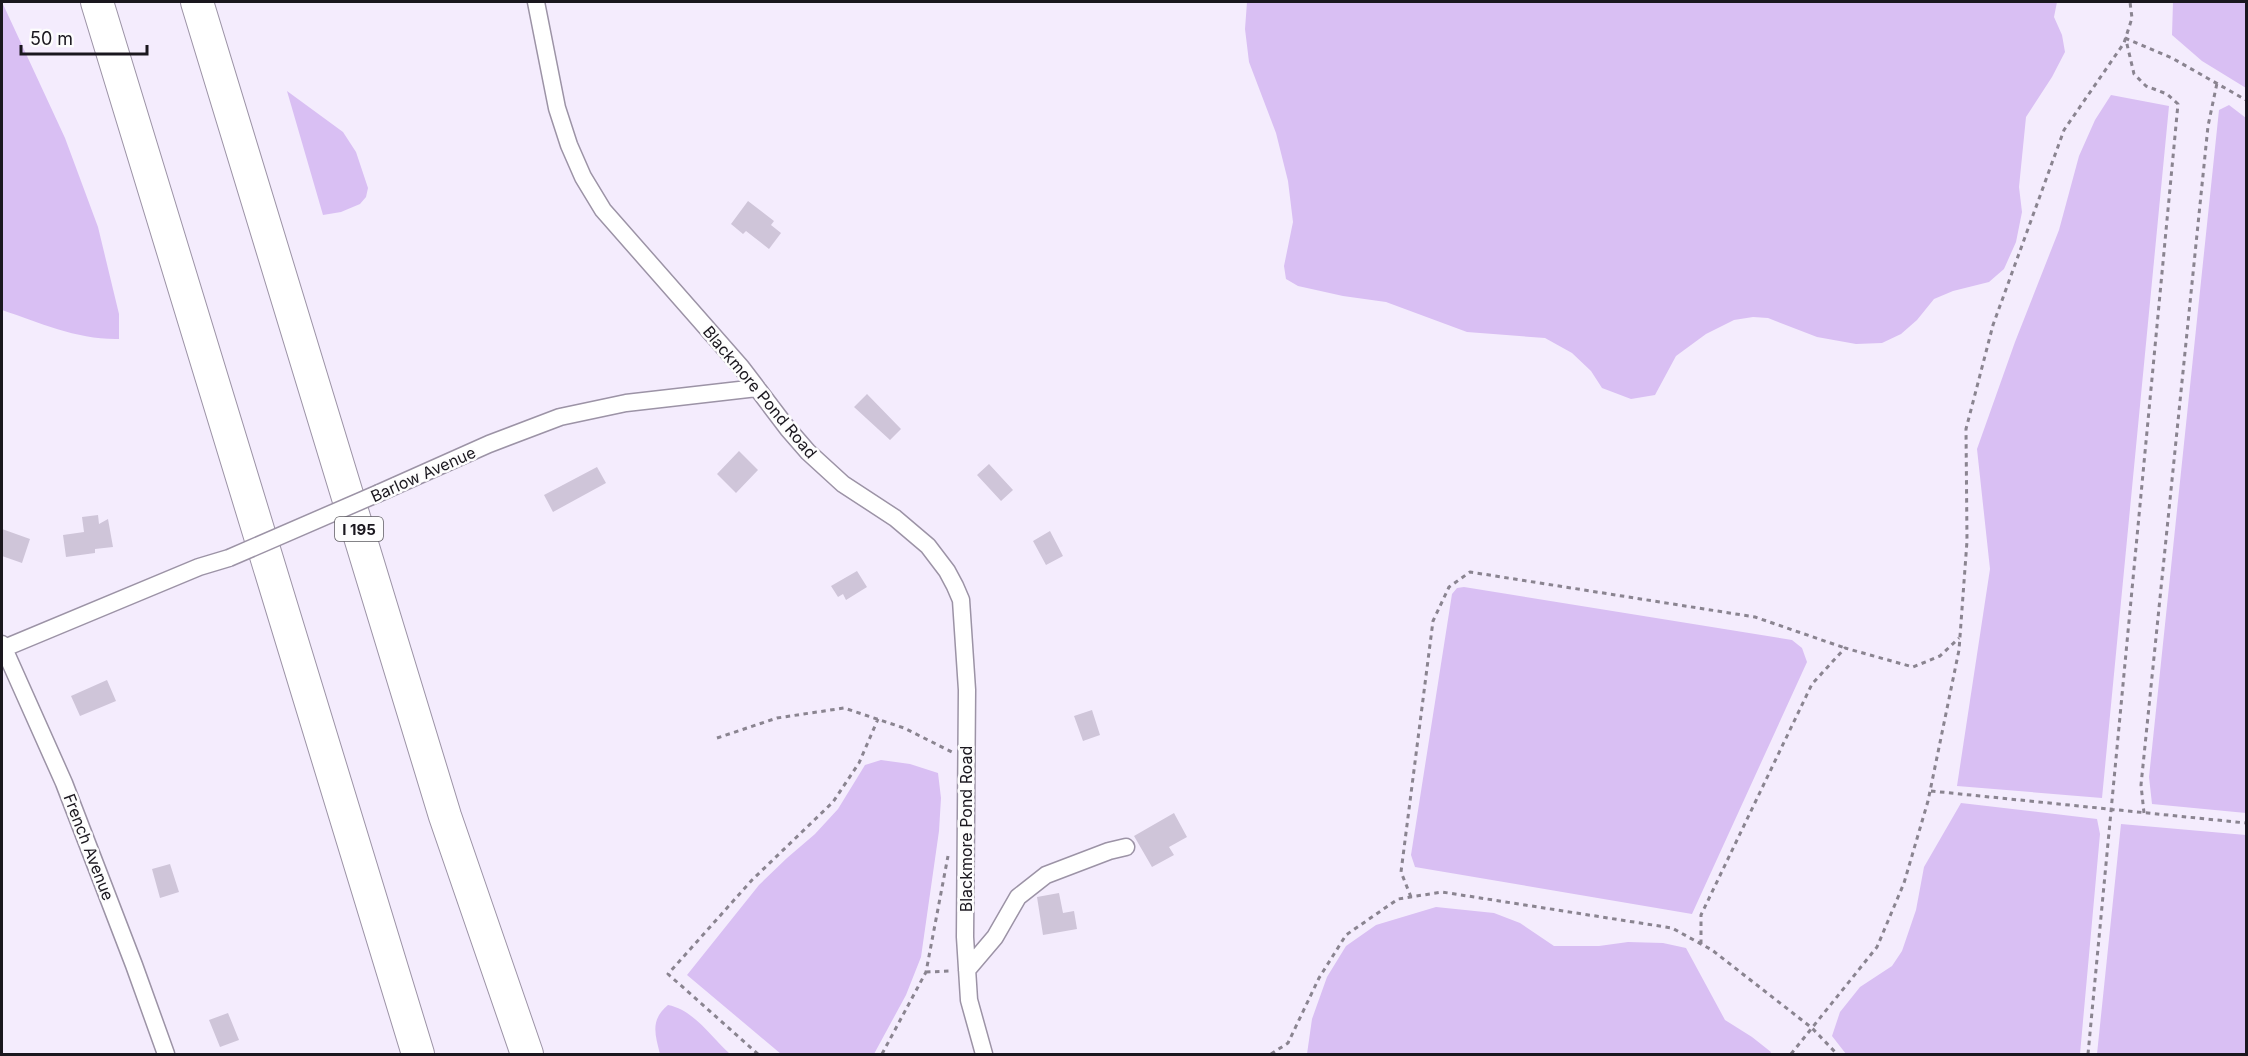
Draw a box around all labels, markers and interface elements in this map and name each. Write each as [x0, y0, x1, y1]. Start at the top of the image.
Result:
scale bar [21, 18, 147, 56]
text: 50 m [30, 28, 73, 49]
street label: Blackmore Pond Road [699, 322, 821, 462]
street label: Barlow Avenue [367, 442, 479, 506]
road number: I 195 [335, 517, 383, 541]
street label: Blackmore Pond Road [956, 746, 976, 912]
street label: French Avenue [59, 791, 119, 903]

